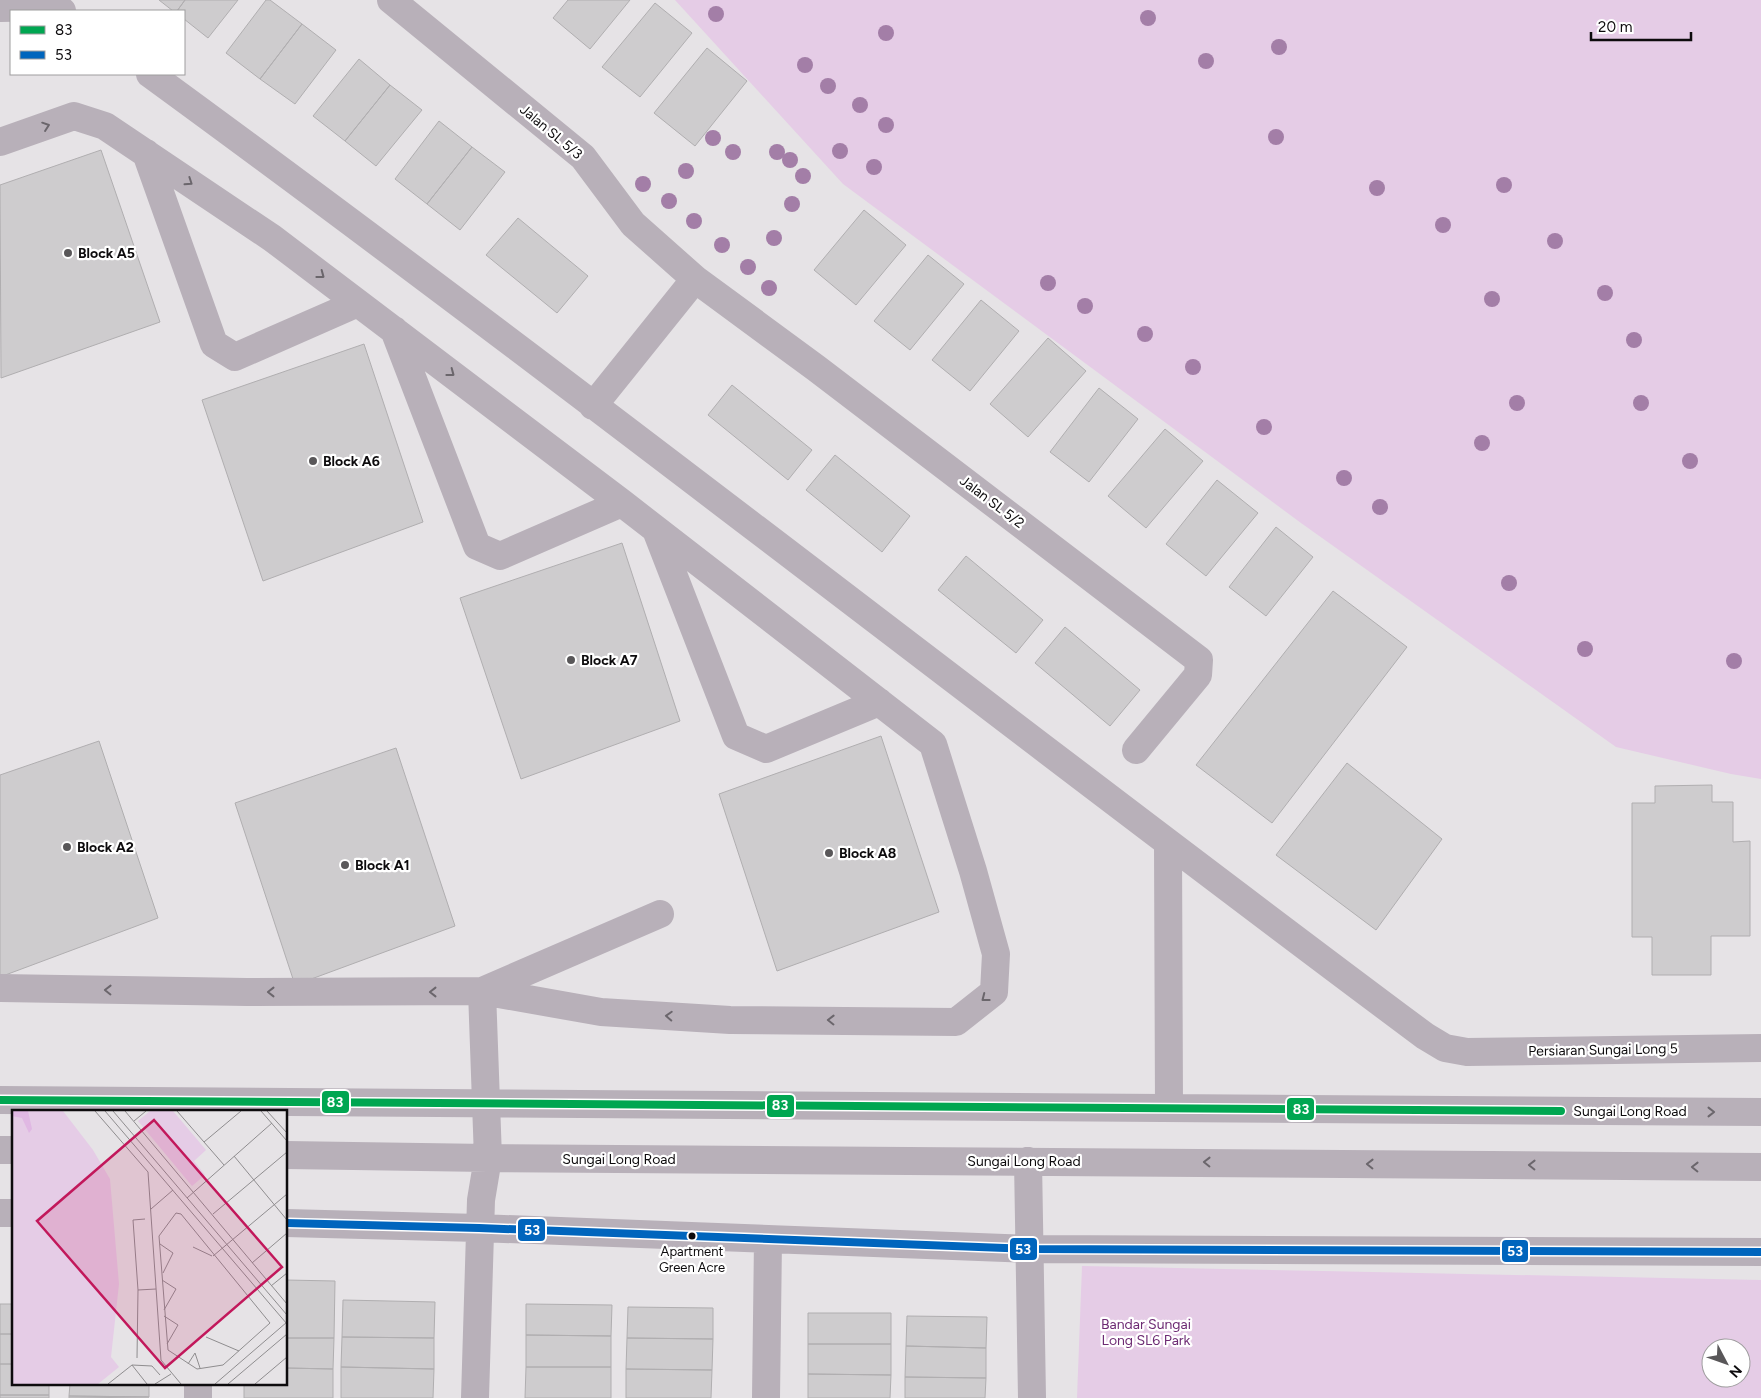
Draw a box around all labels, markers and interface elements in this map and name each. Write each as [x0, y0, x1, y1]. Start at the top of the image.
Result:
legend [10, 10, 185, 75]
scale bar [1591, 10, 1691, 42]
text: 20 m [1598, 18, 1632, 36]
text: 83 [55, 21, 72, 39]
text: 53 [55, 46, 72, 64]
street label: Jalan SL 5/3 [516, 101, 586, 163]
one-way arrow [41, 122, 50, 132]
one-way arrow [183, 176, 192, 185]
place label: Block A5 [78, 245, 135, 262]
marker: Block A5 [62, 247, 74, 259]
one-way arrow [316, 269, 325, 278]
one-way arrow [445, 368, 454, 376]
place label: Block A6 [323, 453, 380, 470]
marker: Block A6 [307, 455, 319, 467]
street label: Jalan SL 5/2 [956, 472, 1028, 532]
place label: Block A7 [581, 652, 638, 669]
marker: Block A7 [565, 654, 577, 666]
place label: Block A2 [77, 839, 134, 856]
marker: Block A2 [61, 841, 73, 853]
place label: Block A8 [839, 845, 896, 862]
marker: Block A8 [823, 847, 835, 859]
place label: Block A1 [355, 857, 410, 874]
marker: Block A1 [339, 859, 351, 871]
one-way arrow [104, 985, 112, 995]
one-way arrow [266, 987, 274, 997]
one-way arrow [429, 987, 436, 997]
one-way arrow [982, 993, 991, 1002]
one-way arrow [664, 1011, 672, 1022]
one-way arrow [827, 1015, 835, 1026]
street label: Persiaran Sungai Long 5 [1528, 1040, 1678, 1060]
line badge: 83 [321, 1090, 350, 1114]
text: 83 [327, 1094, 343, 1111]
line badge: 83 [766, 1094, 795, 1118]
text: 83 [772, 1097, 788, 1114]
line badge: 83 [1286, 1097, 1315, 1121]
text: 83 [1293, 1101, 1309, 1118]
street label: Sungai Long Road [1573, 1103, 1687, 1120]
one-way arrow [1708, 1107, 1715, 1117]
inset map [12, 1110, 288, 1386]
street label: Sungai Long Road [562, 1151, 676, 1168]
street label: Sungai Long Road [967, 1153, 1081, 1170]
one-way arrow [1203, 1157, 1211, 1167]
one-way arrow [1366, 1159, 1374, 1169]
one-way arrow [1528, 1160, 1536, 1170]
one-way arrow [1691, 1162, 1698, 1172]
line badge: 53 [517, 1218, 546, 1242]
text: 53 [524, 1222, 540, 1239]
marker: Apartment Green Acre [687, 1231, 697, 1241]
line badge: 53 [1009, 1237, 1038, 1261]
line badge: 53 [1501, 1239, 1529, 1263]
text: 53 [1015, 1241, 1031, 1258]
text: 53 [1507, 1243, 1523, 1260]
place label: Apartment Green Acre [659, 1244, 725, 1275]
park label: Bandar Sungai Long SL6 Park [1101, 1316, 1191, 1349]
north arrow [1701, 1338, 1751, 1388]
text: N [1725, 1362, 1745, 1381]

